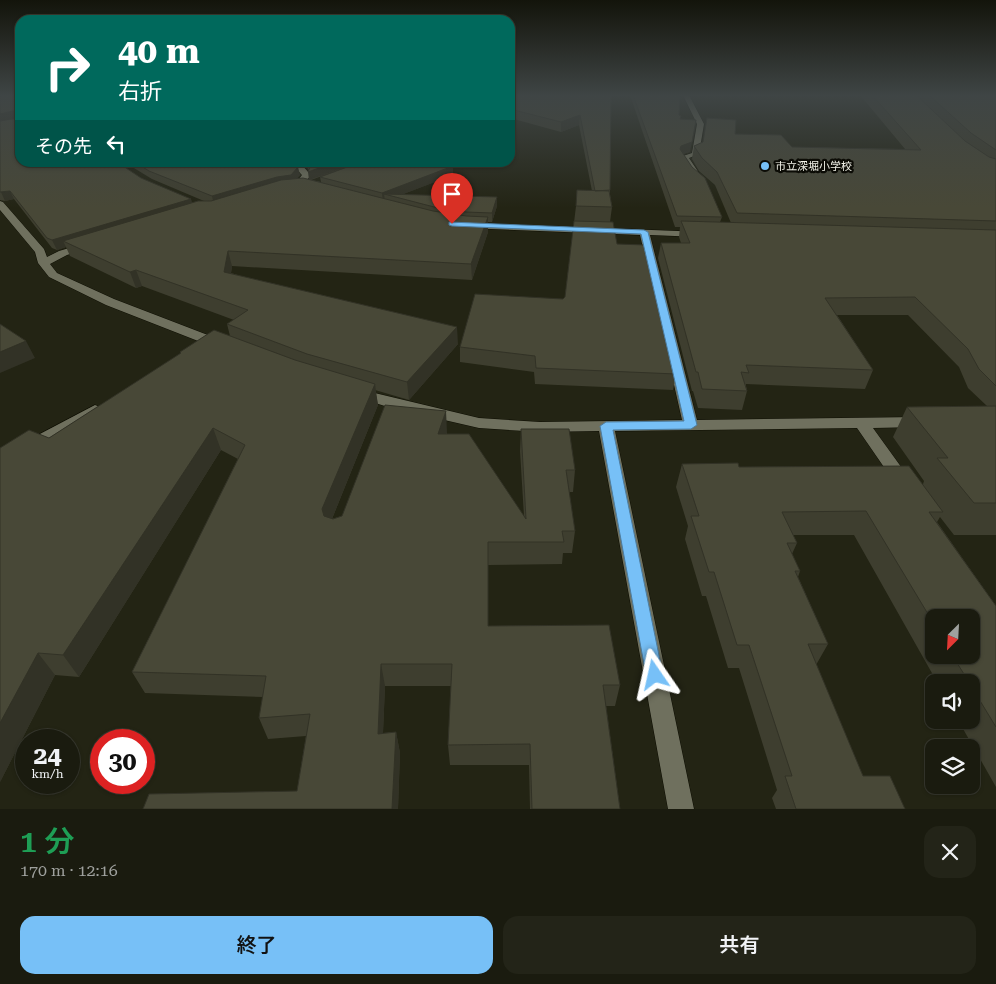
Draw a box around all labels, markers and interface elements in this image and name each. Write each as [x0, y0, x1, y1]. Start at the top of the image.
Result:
text: 40 m [118, 31, 200, 72]
icon: right [35, 35, 100, 100]
text: 右折 [118, 79, 162, 104]
icon: left [102, 130, 130, 158]
text: その先 [35, 135, 92, 158]
marker: 市立深堀小学校 [759, 160, 771, 172]
place label: 市立深堀小学校 [775, 160, 852, 173]
pin [431, 173, 473, 224]
icon: arrive [438, 180, 466, 208]
north arrow [925, 609, 980, 664]
map controls [925, 609, 980, 794]
position arrow [628, 648, 680, 700]
button: sound [925, 674, 980, 729]
speed limit sign: 30 [90, 729, 155, 794]
button: layers [925, 739, 980, 794]
text: 24 [33, 741, 62, 770]
text: km/h [31, 767, 64, 781]
text: 1 分 [20, 824, 74, 859]
button: close [924, 826, 976, 878]
text: 170 m · 12:16 [20, 861, 118, 880]
button: 終了 [20, 916, 493, 974]
button: 共有 [503, 916, 976, 974]

